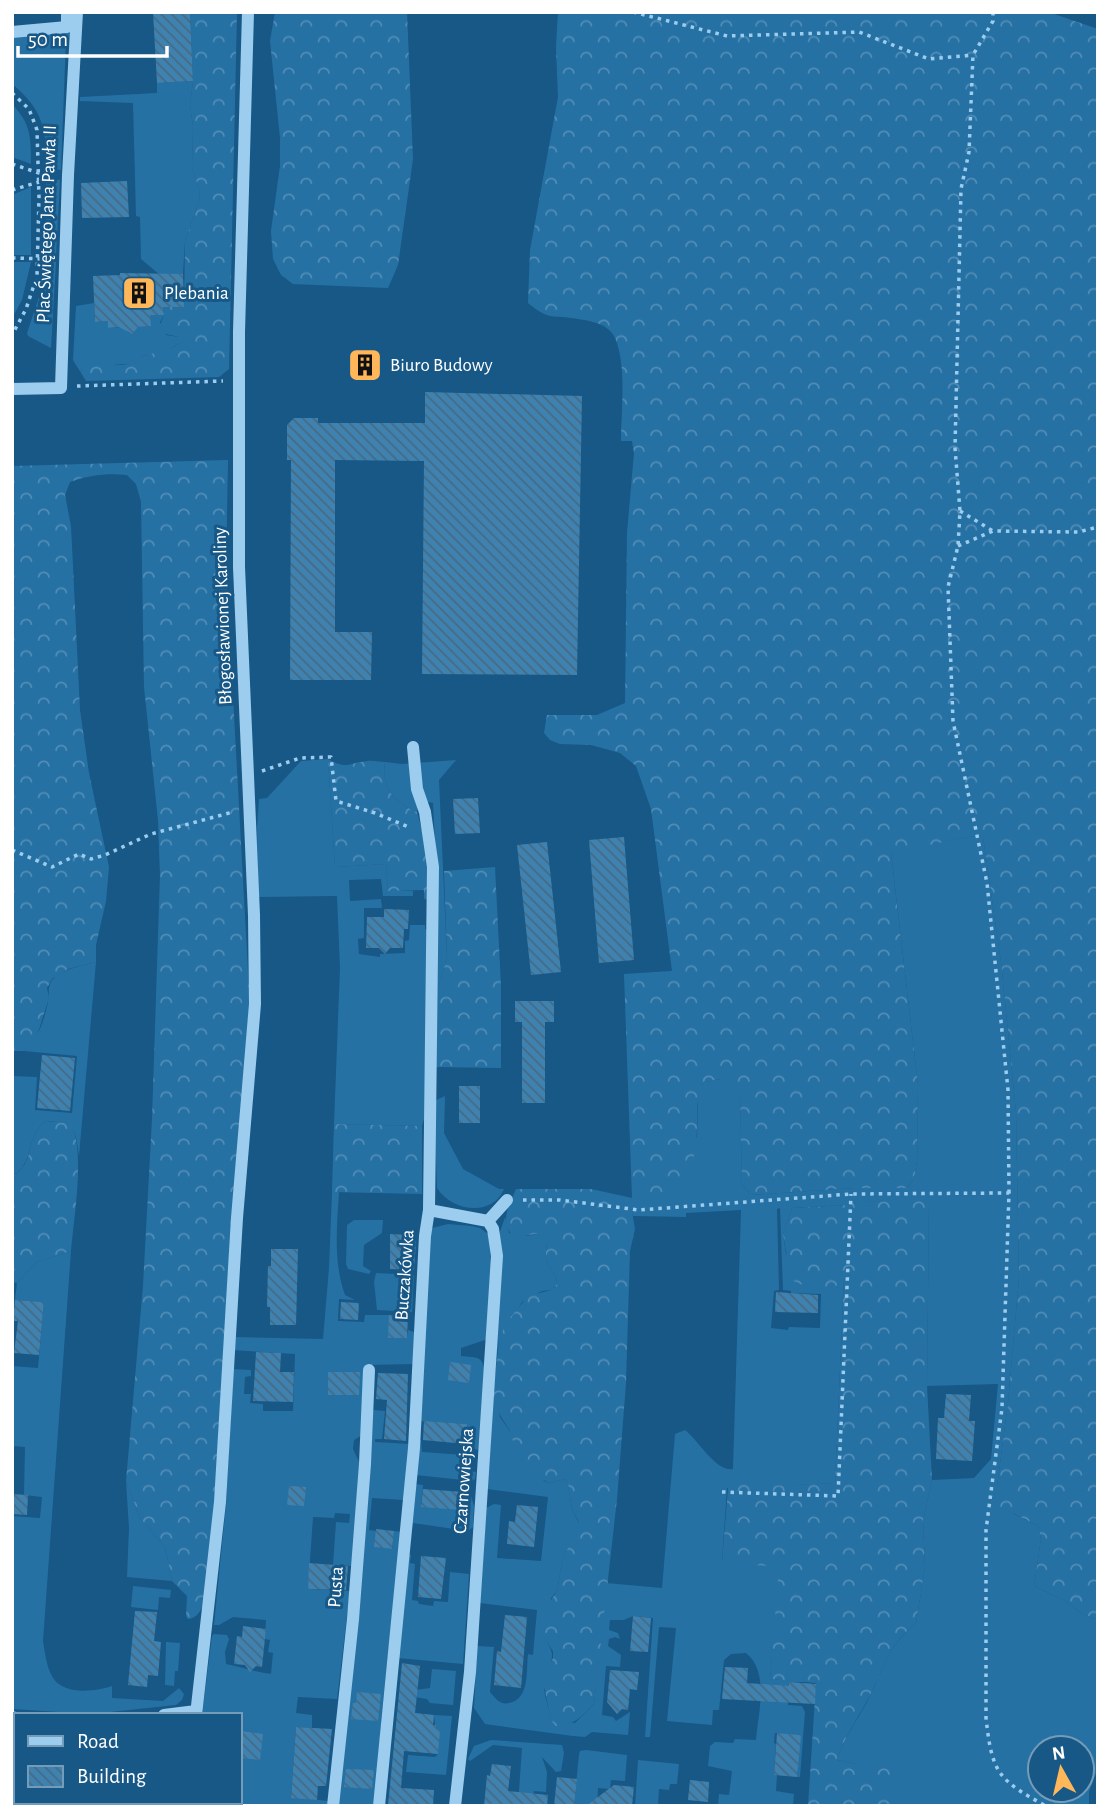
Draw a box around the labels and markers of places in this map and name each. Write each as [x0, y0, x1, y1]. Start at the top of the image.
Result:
building icon: Plebania [120, 274, 158, 312]
place label: Plebania [164, 284, 229, 303]
building icon: Biuro Budowy [346, 346, 384, 384]
place label: Biuro Budowy [390, 356, 493, 375]

